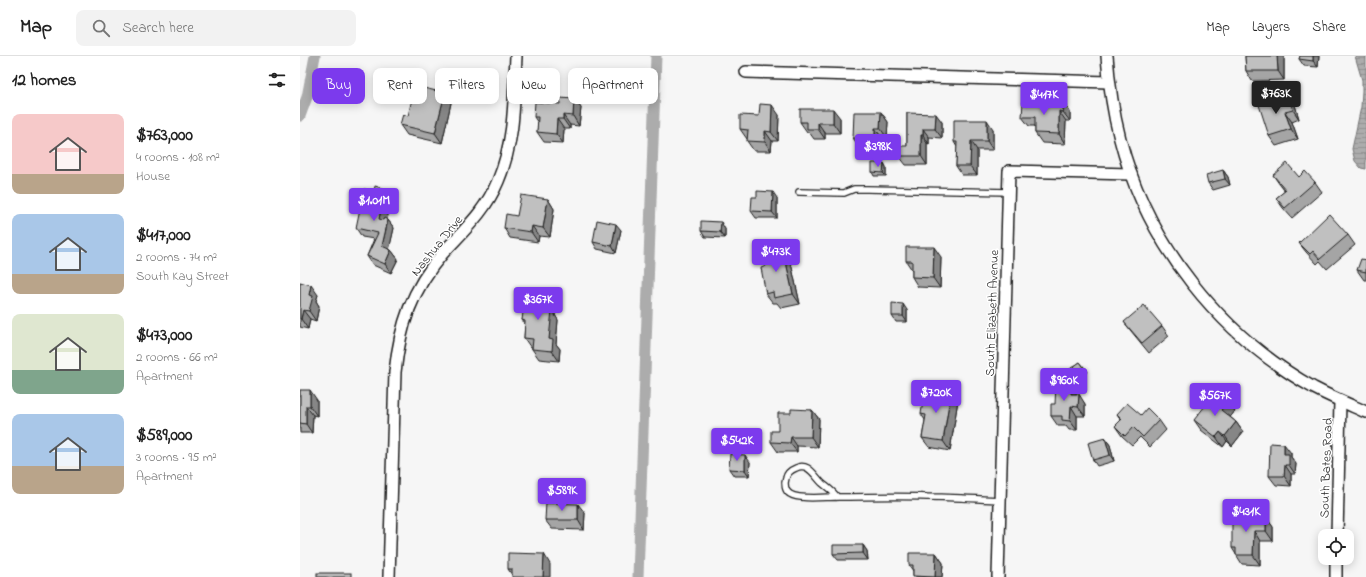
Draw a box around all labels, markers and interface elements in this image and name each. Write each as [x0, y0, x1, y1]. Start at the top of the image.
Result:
search box [76, 10, 356, 46]
text: Map [20, 14, 52, 41]
icon: search [90, 17, 112, 39]
text: Search here [122, 17, 194, 39]
text: Map [1206, 17, 1230, 38]
text: Layers [1252, 17, 1290, 38]
text: Share [1312, 17, 1346, 38]
text: 12 homes [12, 68, 76, 93]
chip: Buy [312, 68, 365, 104]
chip: Rent [373, 68, 427, 104]
chip: Filters [435, 68, 499, 104]
chip: New [507, 68, 560, 104]
chip: Apartment [568, 68, 658, 104]
icon: filters [266, 69, 288, 91]
pin: $763K [1248, 81, 1304, 115]
pin: $417K [1016, 82, 1072, 116]
text: $763K [1261, 84, 1291, 103]
text: $417K [1029, 85, 1059, 104]
text: $763,000 [136, 123, 193, 148]
icon: home [44, 130, 92, 178]
pin: $398K [850, 134, 906, 168]
text: $398K [864, 137, 892, 156]
text: 4 rooms · 108 m² [136, 148, 220, 167]
text: House [136, 167, 170, 186]
pin: $1.01M [341, 188, 407, 222]
text: $1.01M [358, 191, 390, 210]
street label: Nashua Drive [407, 211, 468, 280]
text: $417,000 [136, 223, 191, 248]
icon: home [44, 230, 92, 278]
pin: $473K [748, 239, 804, 273]
text: $473K [761, 242, 791, 261]
text: 2 rooms · 74 m² [136, 248, 217, 267]
street label: South Elizabeth Avenue [981, 249, 1004, 377]
text: South Kay Street [136, 267, 229, 286]
pin: $367K [510, 287, 566, 321]
text: $367K [523, 290, 553, 309]
text: $473,000 [136, 323, 192, 348]
icon: home [44, 330, 92, 378]
text: 2 rooms · 66 m² [136, 348, 218, 367]
text: Apartment [136, 367, 193, 386]
pin: $960K [1036, 368, 1092, 402]
text: $960K [1049, 371, 1079, 390]
pin: $720K [908, 380, 964, 414]
text: $720K [920, 383, 952, 402]
pin: $567K [1187, 383, 1243, 417]
text: $567K [1199, 386, 1231, 405]
street label: South Bates Road [1315, 417, 1338, 519]
text: $589,000 [136, 423, 192, 448]
pin: $542K [709, 428, 765, 462]
icon: home [44, 430, 92, 478]
text: $542K [720, 431, 754, 450]
text: 3 rooms · 95 m² [136, 448, 217, 467]
text: Apartment [136, 467, 193, 486]
pin: $589K [534, 478, 590, 512]
text: $589K [547, 481, 577, 500]
pin: $431K [1218, 499, 1274, 533]
text: $431K [1231, 502, 1261, 521]
map controls [1318, 529, 1354, 565]
button: locate [1318, 529, 1354, 565]

